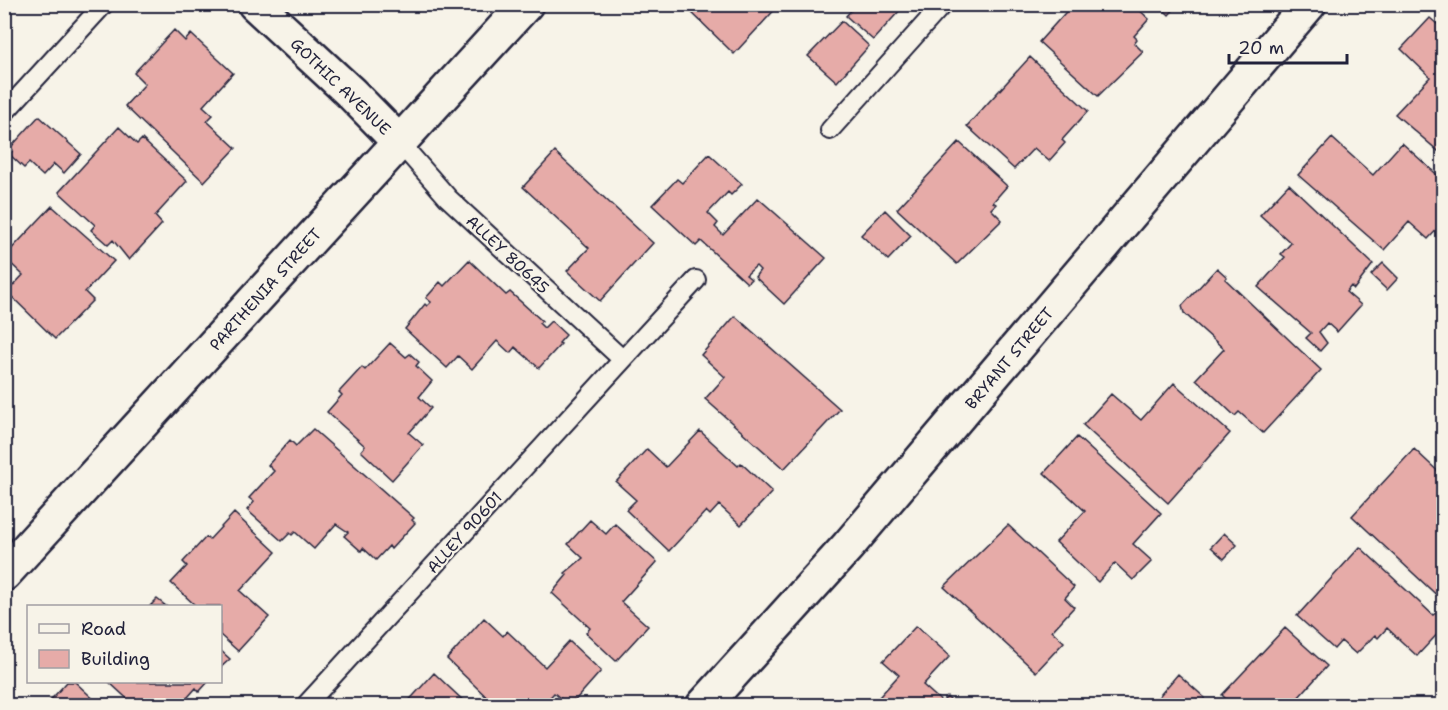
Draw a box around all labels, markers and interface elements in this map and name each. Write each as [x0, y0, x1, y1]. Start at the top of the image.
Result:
scale bar [1229, 27, 1348, 65]
street label: GOTHIC AVENUE [286, 33, 395, 140]
text: 20 m [1238, 36, 1284, 60]
street label: ALLEY 80645 [462, 211, 554, 298]
street label: PARTHENIA STREET [205, 224, 326, 355]
street label: BRYANT STREET [961, 303, 1058, 414]
street label: ALLEY 90601 [422, 487, 507, 578]
legend [27, 605, 222, 683]
text: Road [81, 617, 126, 641]
text: Building [81, 647, 150, 671]

